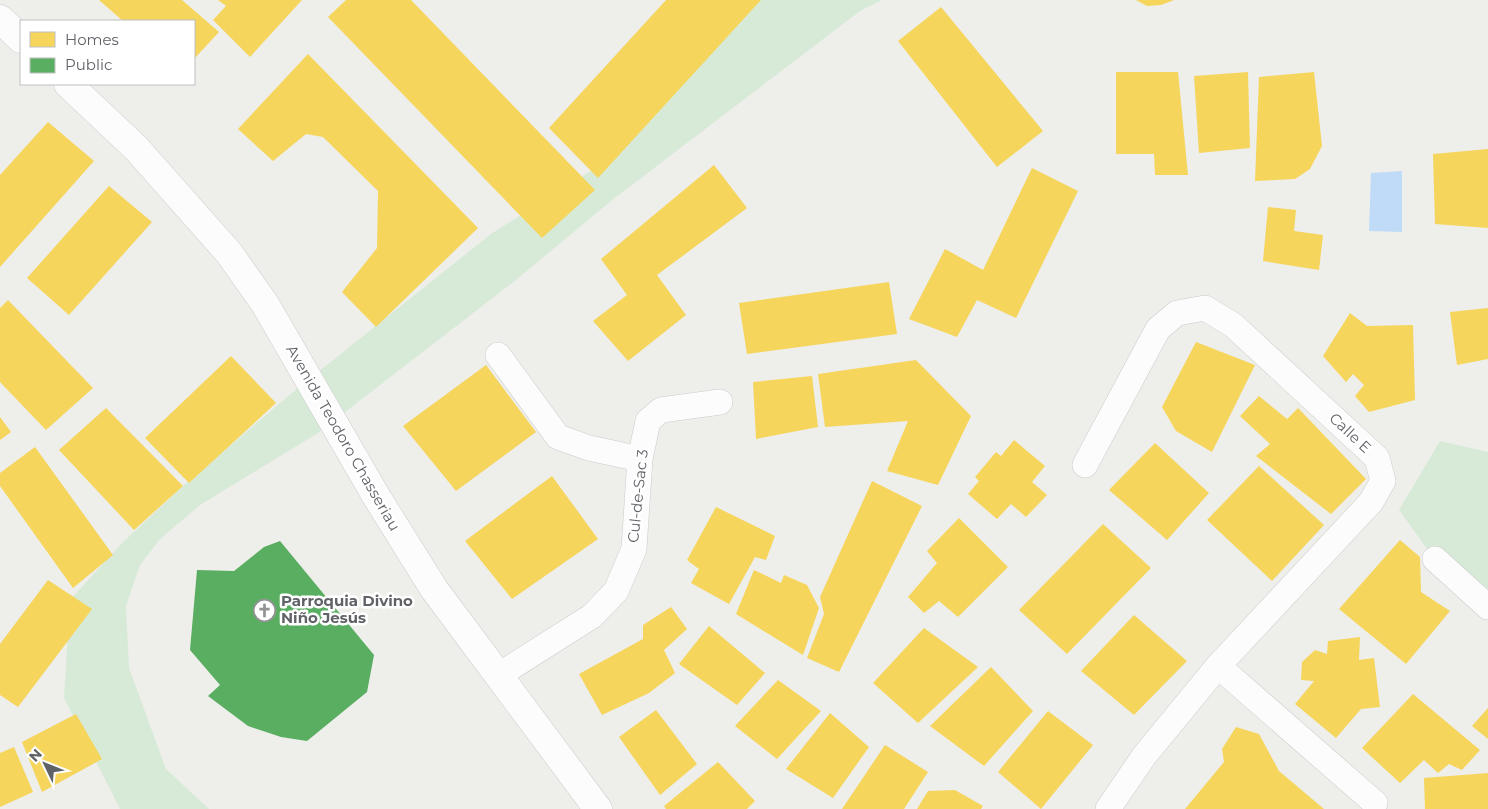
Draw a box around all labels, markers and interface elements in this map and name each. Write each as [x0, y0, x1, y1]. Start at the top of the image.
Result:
legend [20, 20, 195, 85]
text: Homes [65, 30, 119, 49]
text: Public [65, 55, 113, 74]
street label: Avenida Teodoro Chasseriau [282, 341, 405, 534]
street label: Calle E [1325, 408, 1375, 457]
street label: Cul-de-Sac 3 [623, 448, 652, 544]
place label: Parroquia Divino Niño Jesús [281, 591, 413, 627]
church icon: Parroquia Divino Niño Jesús [253, 598, 277, 622]
north arrow [20, 739, 70, 789]
text: N [25, 745, 46, 765]

